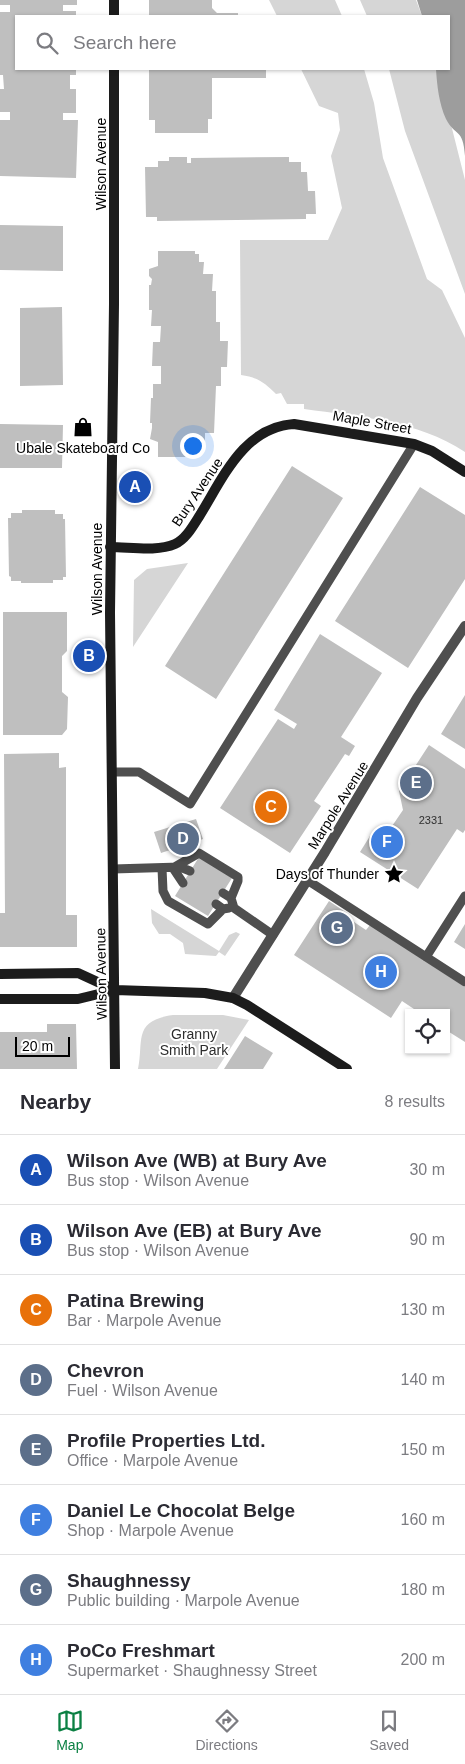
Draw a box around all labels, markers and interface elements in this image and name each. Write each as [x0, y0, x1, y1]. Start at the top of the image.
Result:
search box [15, 15, 450, 70]
icon: search [33, 29, 61, 57]
text: Search here [73, 32, 177, 53]
street label: Wilson Avenue [93, 118, 109, 210]
street label: Maple Street [332, 407, 413, 437]
shop icon: Ubale Skateboard Co [72, 416, 94, 438]
your location [180, 433, 206, 459]
place label: Ubale Skateboard Co [16, 440, 150, 456]
street label: Bury Avenue [168, 455, 226, 529]
pin: A [119, 468, 151, 506]
street label: Wilson Avenue [89, 523, 105, 615]
pin: B [73, 637, 105, 675]
street label: Marpole Avenue [304, 758, 372, 852]
pin: E [400, 764, 432, 802]
pin: C [255, 788, 287, 826]
house number: 2331 [419, 814, 443, 826]
pin: D [167, 820, 199, 858]
pin: F [371, 823, 403, 861]
place icon: Days of Thunder [383, 863, 405, 885]
place label: Days of Thunder [276, 866, 379, 882]
pin: G [321, 909, 353, 947]
street label: Wilson Avenue [92, 927, 110, 1020]
pin: H [365, 953, 397, 991]
map controls [405, 1009, 450, 1054]
button: locate [405, 1009, 450, 1054]
park label: Granny Smith Park [160, 1026, 229, 1058]
scale bar [15, 1034, 70, 1057]
text: 20 m [22, 1038, 53, 1054]
text: Nearby [20, 1090, 91, 1113]
text: 8 results [385, 1093, 445, 1110]
text: Wilson Ave (WB) at Bury Ave [67, 1150, 327, 1171]
text: A [30, 1161, 42, 1178]
text: 30 m [409, 1161, 445, 1178]
text: Bus stop · Wilson Avenue [67, 1172, 249, 1189]
text: Wilson Ave (EB) at Bury Ave [67, 1220, 322, 1241]
text: B [30, 1231, 42, 1248]
text: 90 m [409, 1231, 445, 1248]
text: Bus stop · Wilson Avenue [67, 1242, 249, 1259]
text: Patina Brewing [67, 1290, 204, 1311]
text: C [30, 1301, 42, 1318]
text: 130 m [401, 1301, 445, 1318]
text: Bar · Marpole Avenue [67, 1312, 221, 1329]
text: Chevron [67, 1360, 144, 1381]
text: D [30, 1371, 42, 1388]
text: 140 m [401, 1371, 445, 1388]
text: Fuel · Wilson Avenue [67, 1382, 218, 1399]
text: Profile Properties Ltd. [67, 1430, 265, 1451]
text: E [31, 1441, 41, 1458]
text: 150 m [401, 1441, 445, 1458]
text: Office · Marpole Avenue [67, 1452, 238, 1469]
text: Daniel Le Chocolat Belge [67, 1500, 295, 1521]
text: F [31, 1511, 41, 1528]
text: 160 m [401, 1511, 445, 1528]
text: Shop · Marpole Avenue [67, 1522, 234, 1539]
text: Shaughnessy [67, 1570, 191, 1591]
text: G [30, 1581, 42, 1598]
text: 180 m [401, 1581, 445, 1598]
text: Public building · Marpole Avenue [67, 1592, 300, 1609]
text: PoCo Freshmart [67, 1640, 215, 1661]
text: H [30, 1651, 42, 1668]
text: 200 m [401, 1651, 445, 1668]
text: Supermarket · Shaughnessy Street [67, 1662, 317, 1679]
tab: Map [56, 1707, 84, 1753]
tab: Directions [196, 1707, 258, 1753]
tab: Saved [369, 1707, 409, 1753]

